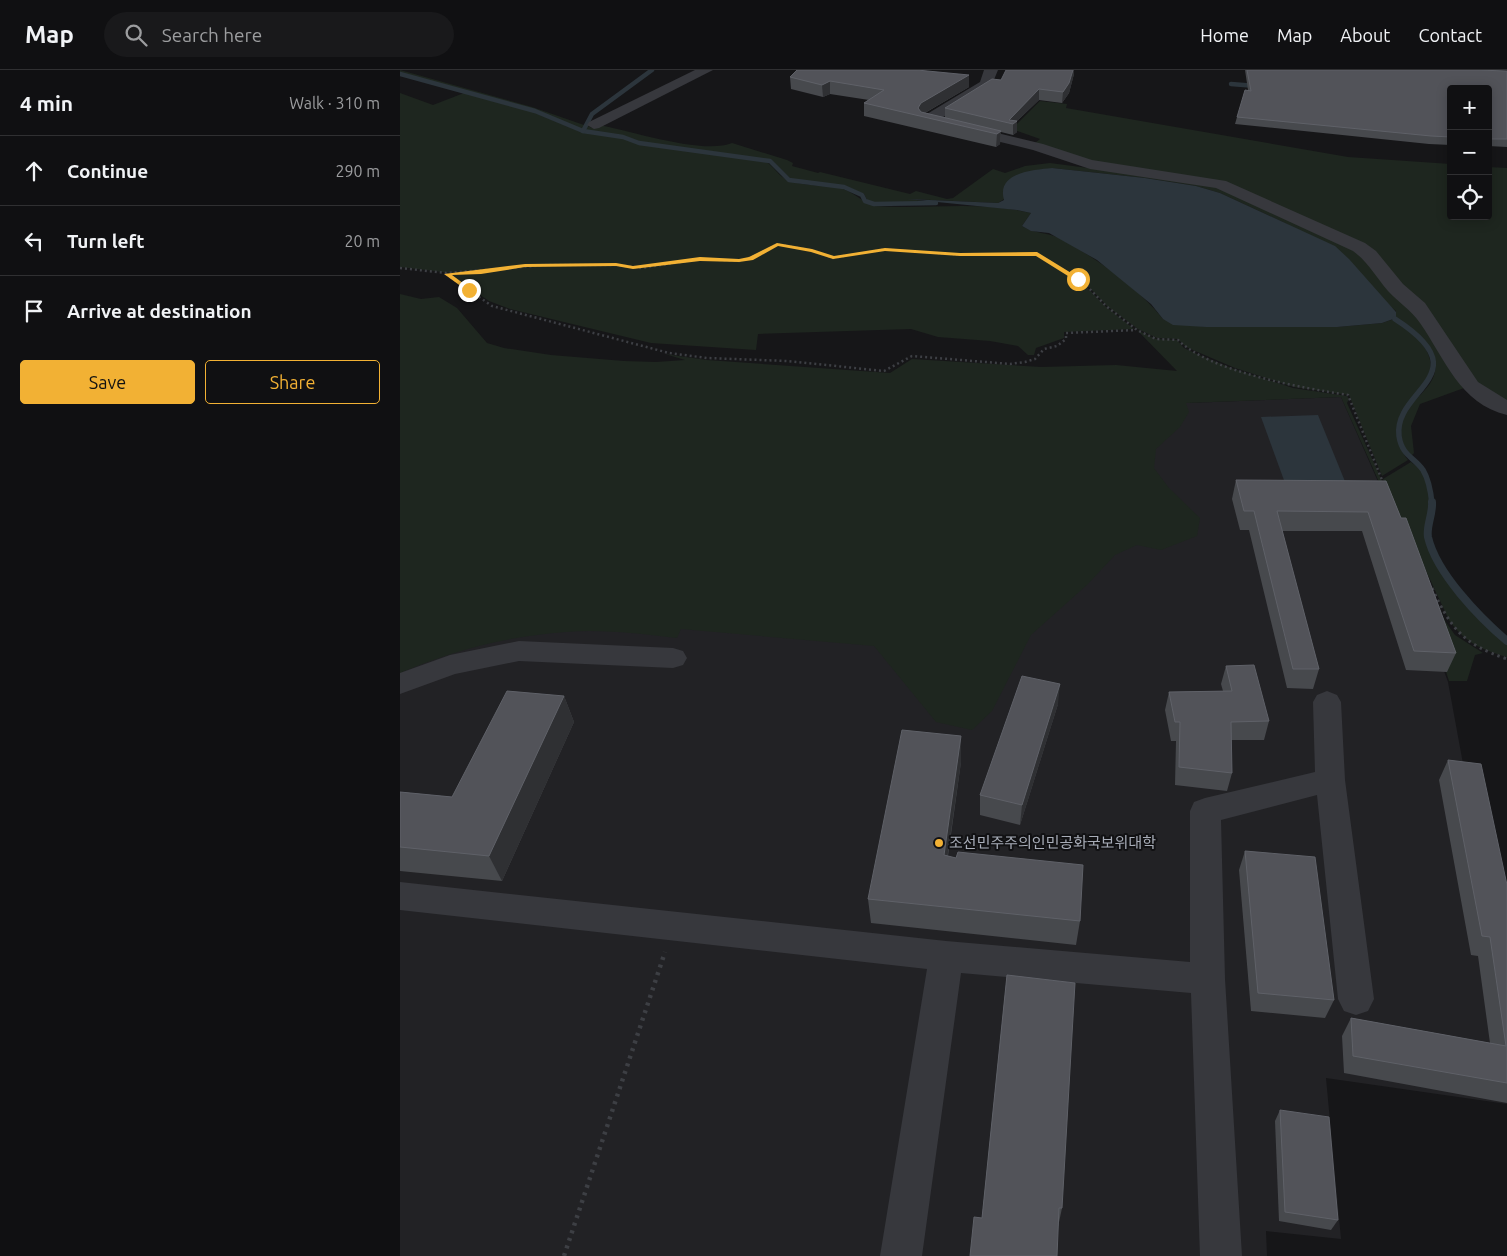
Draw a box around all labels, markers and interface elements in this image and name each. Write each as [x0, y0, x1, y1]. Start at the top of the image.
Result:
search box [104, 12, 454, 57]
text: Map [25, 21, 74, 48]
icon: search [122, 21, 150, 49]
text: Search here [162, 24, 262, 46]
text: Home [1200, 25, 1249, 45]
text: Map [1277, 25, 1312, 45]
text: About [1340, 25, 1390, 45]
text: Contact [1418, 25, 1482, 45]
map controls [1447, 85, 1492, 220]
button: + [1447, 85, 1492, 130]
text: 4 min [20, 91, 73, 115]
text: Walk · 310 m [289, 94, 380, 112]
button: − [1447, 130, 1492, 175]
icon: ahead [20, 157, 48, 185]
text: Continue [67, 160, 148, 182]
text: 290 m [335, 162, 380, 180]
button: locate [1447, 175, 1492, 220]
icon: left [20, 227, 48, 255]
text: Turn left [67, 230, 145, 252]
text: 20 m [344, 232, 380, 250]
route start [1067, 268, 1090, 291]
route end [458, 279, 481, 302]
icon: arrive [20, 297, 48, 325]
text: Arrive at destination [67, 300, 252, 322]
button: Save [20, 360, 195, 404]
button: Share [205, 360, 380, 404]
place label: 조선민주주의인민공화국보위대학 [949, 834, 1156, 851]
marker: 조선민주주의인민공화국보위대학 [933, 837, 945, 849]

